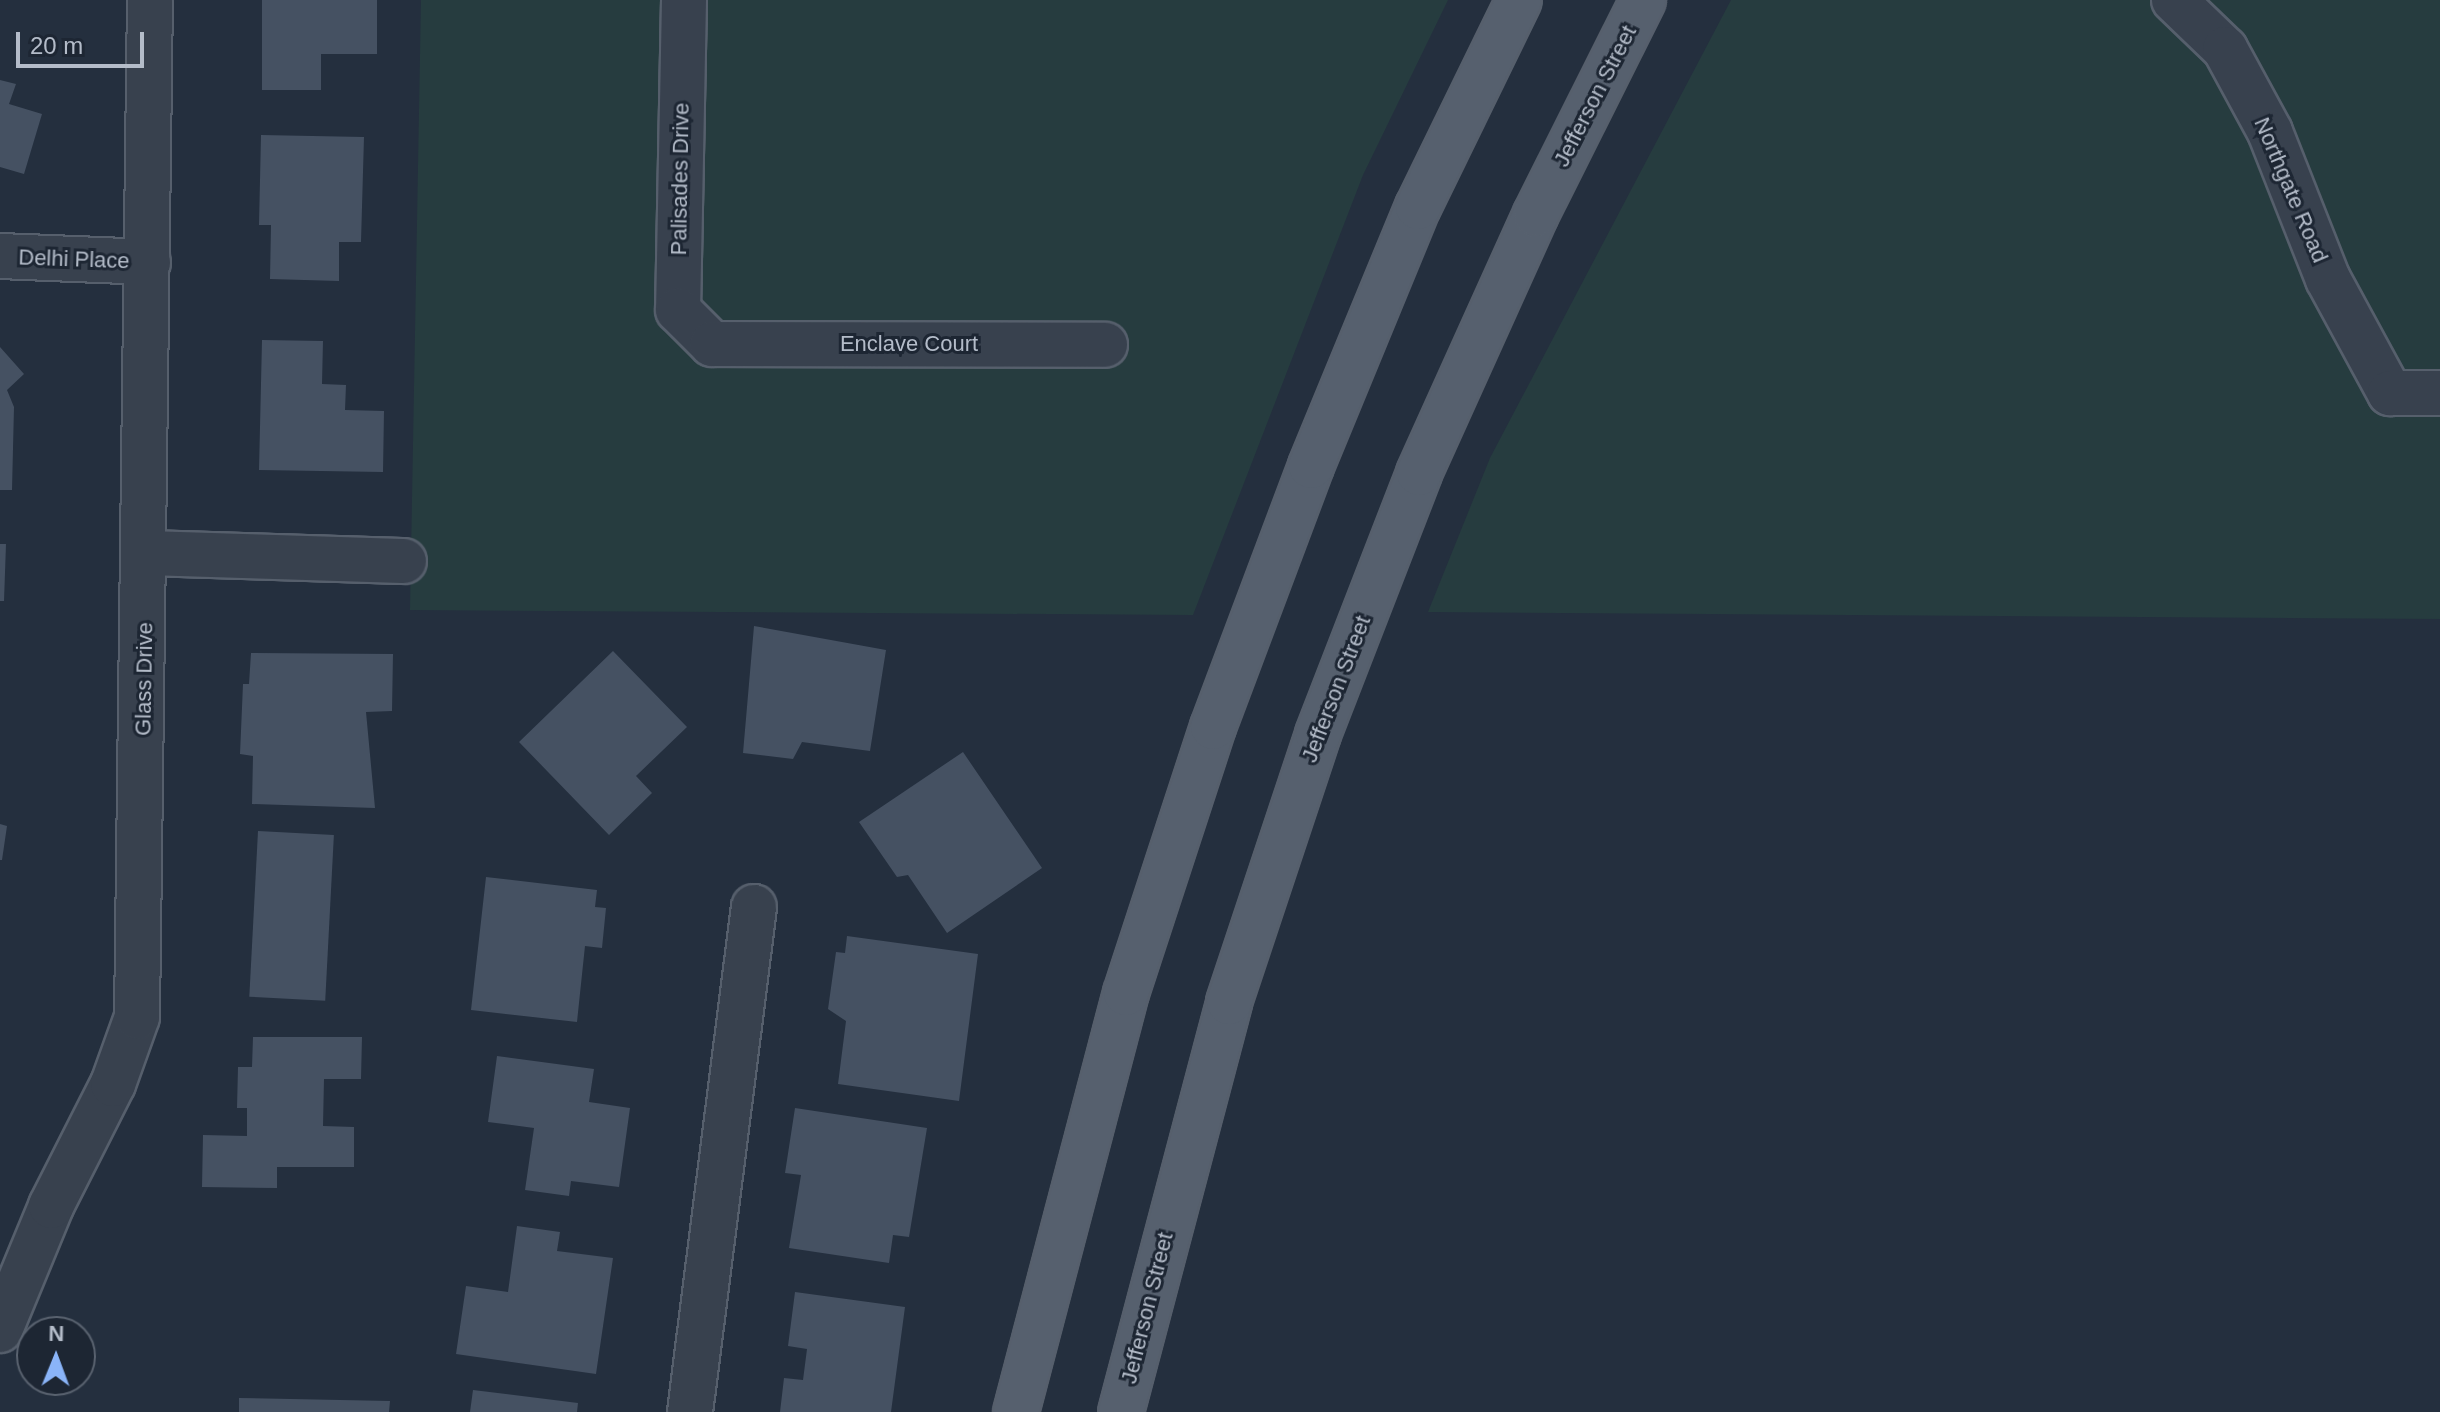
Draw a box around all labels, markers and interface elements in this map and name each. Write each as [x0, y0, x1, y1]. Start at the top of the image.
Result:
scale bar [20, 16, 148, 66]
street label: Jefferson Street [1548, 21, 1642, 171]
text: 20 m [30, 32, 83, 59]
street label: Palisades Drive [665, 102, 695, 256]
street label: Northgate Road [2249, 113, 2333, 267]
street label: Delhi Place [18, 244, 130, 274]
street label: Enclave Court [840, 331, 978, 357]
street label: Jefferson Street [1296, 612, 1376, 766]
street label: Glass Drive [130, 622, 158, 736]
street label: Jefferson Street [1115, 1230, 1179, 1386]
north arrow [16, 1316, 96, 1396]
text: N [48, 1321, 65, 1346]

